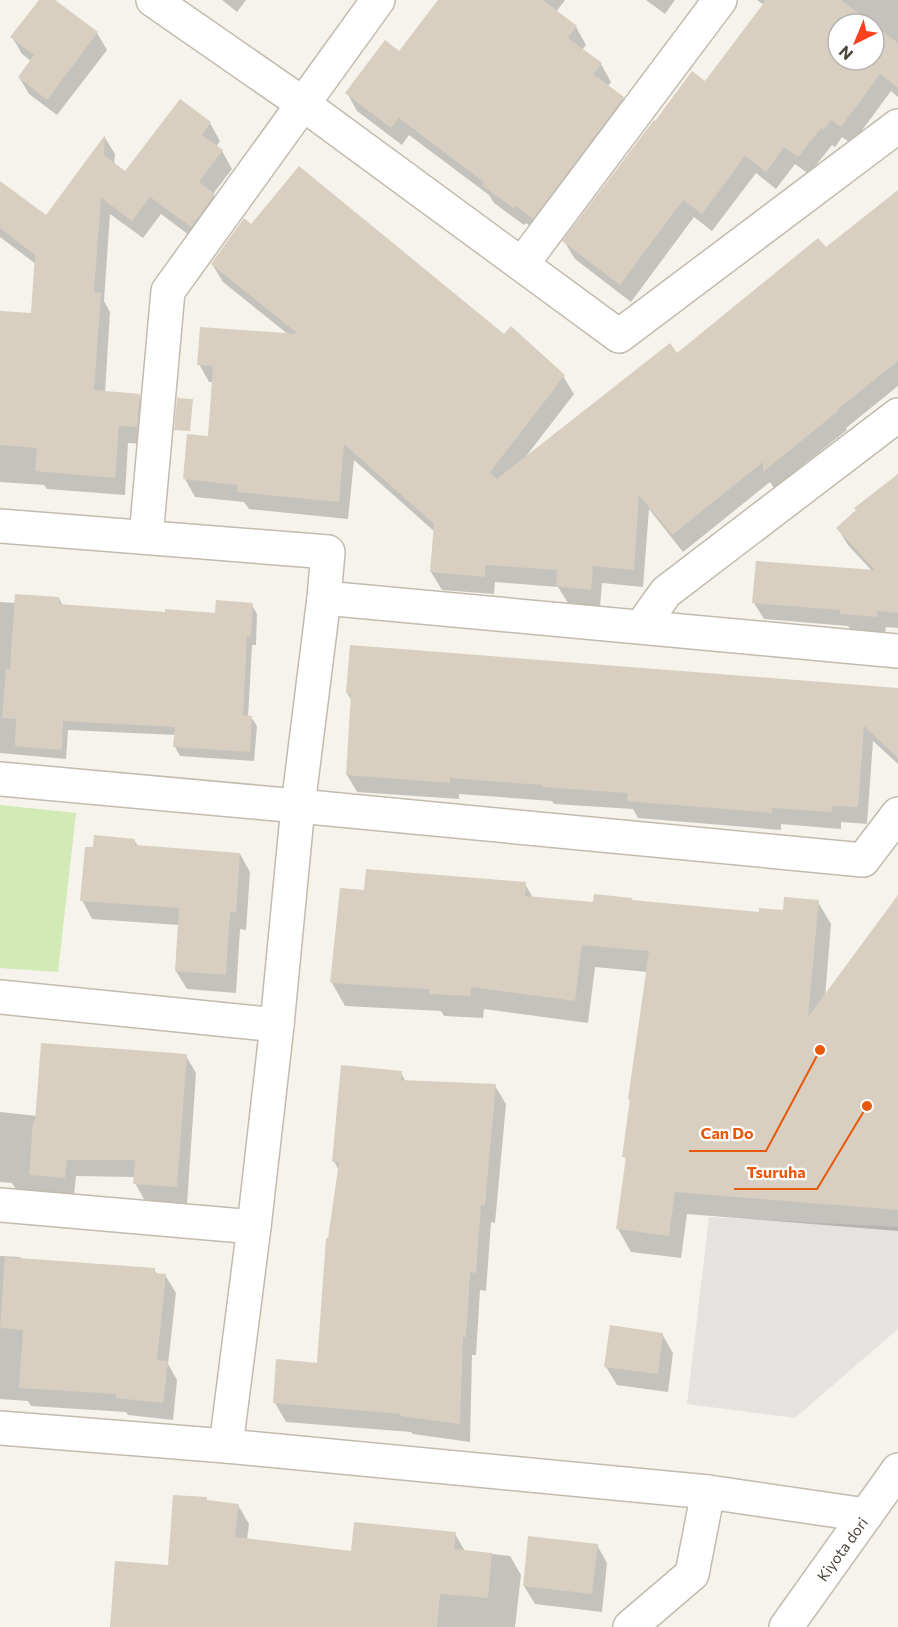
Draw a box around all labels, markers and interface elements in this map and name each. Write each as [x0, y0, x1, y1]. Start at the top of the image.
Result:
north arrow [826, 12, 886, 72]
text: N [835, 42, 856, 64]
callout: Can Do [689, 1117, 766, 1151]
text: Can Do [701, 1123, 754, 1142]
callout: Tsuruha [734, 1155, 817, 1189]
text: Tsuruha [746, 1162, 806, 1181]
street label: Kiyota dori [813, 1514, 871, 1584]

